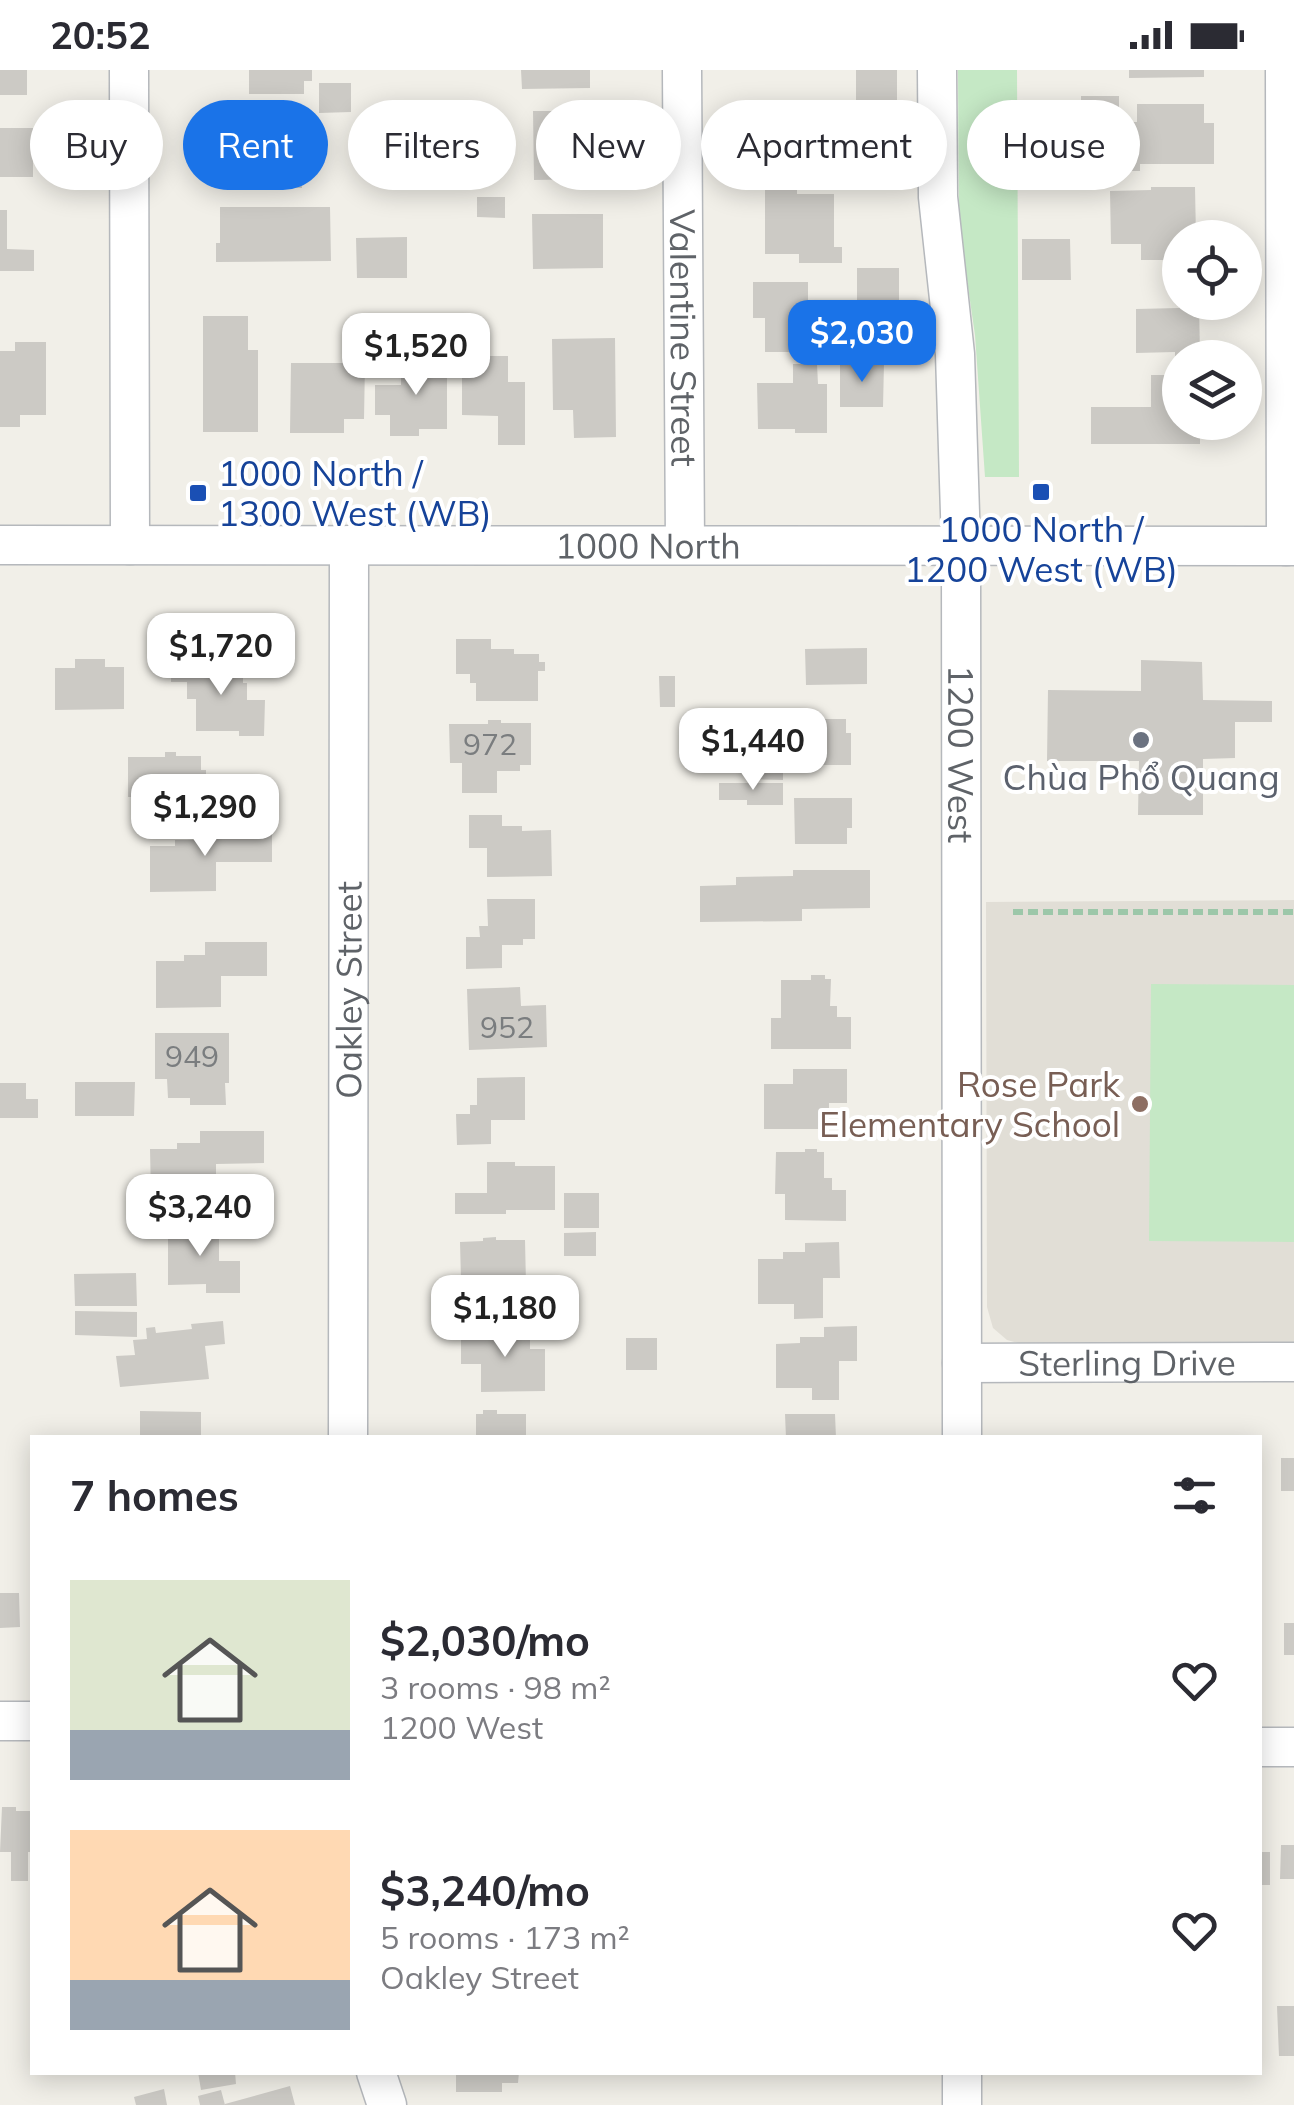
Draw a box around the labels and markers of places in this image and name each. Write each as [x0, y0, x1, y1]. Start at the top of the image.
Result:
pin: $2,030 [781, 300, 943, 385]
pin: $1,520 [335, 313, 497, 398]
place label: 1000 North / 1300 West (WB) [218, 451, 492, 535]
marker: 1000 North / 1200 West (WB) [1030, 481, 1052, 503]
marker: 1000 North / 1300 West (WB) [187, 482, 209, 504]
place label: 1000 North / 1200 West (WB) [904, 507, 1178, 591]
pin: $1,720 [140, 613, 302, 698]
pin: $1,440 [672, 708, 834, 793]
marker: Chùa Phổ Quang [1130, 729, 1152, 751]
place label: Chùa Phổ Quang [1002, 755, 1280, 799]
pin: $1,290 [124, 774, 286, 859]
place label: Rose Park Elementary School [819, 1062, 1121, 1146]
marker: Rose Park Elementary School [1129, 1093, 1151, 1115]
pin: $3,240 [119, 1174, 281, 1259]
pin: $1,180 [424, 1275, 586, 1360]

